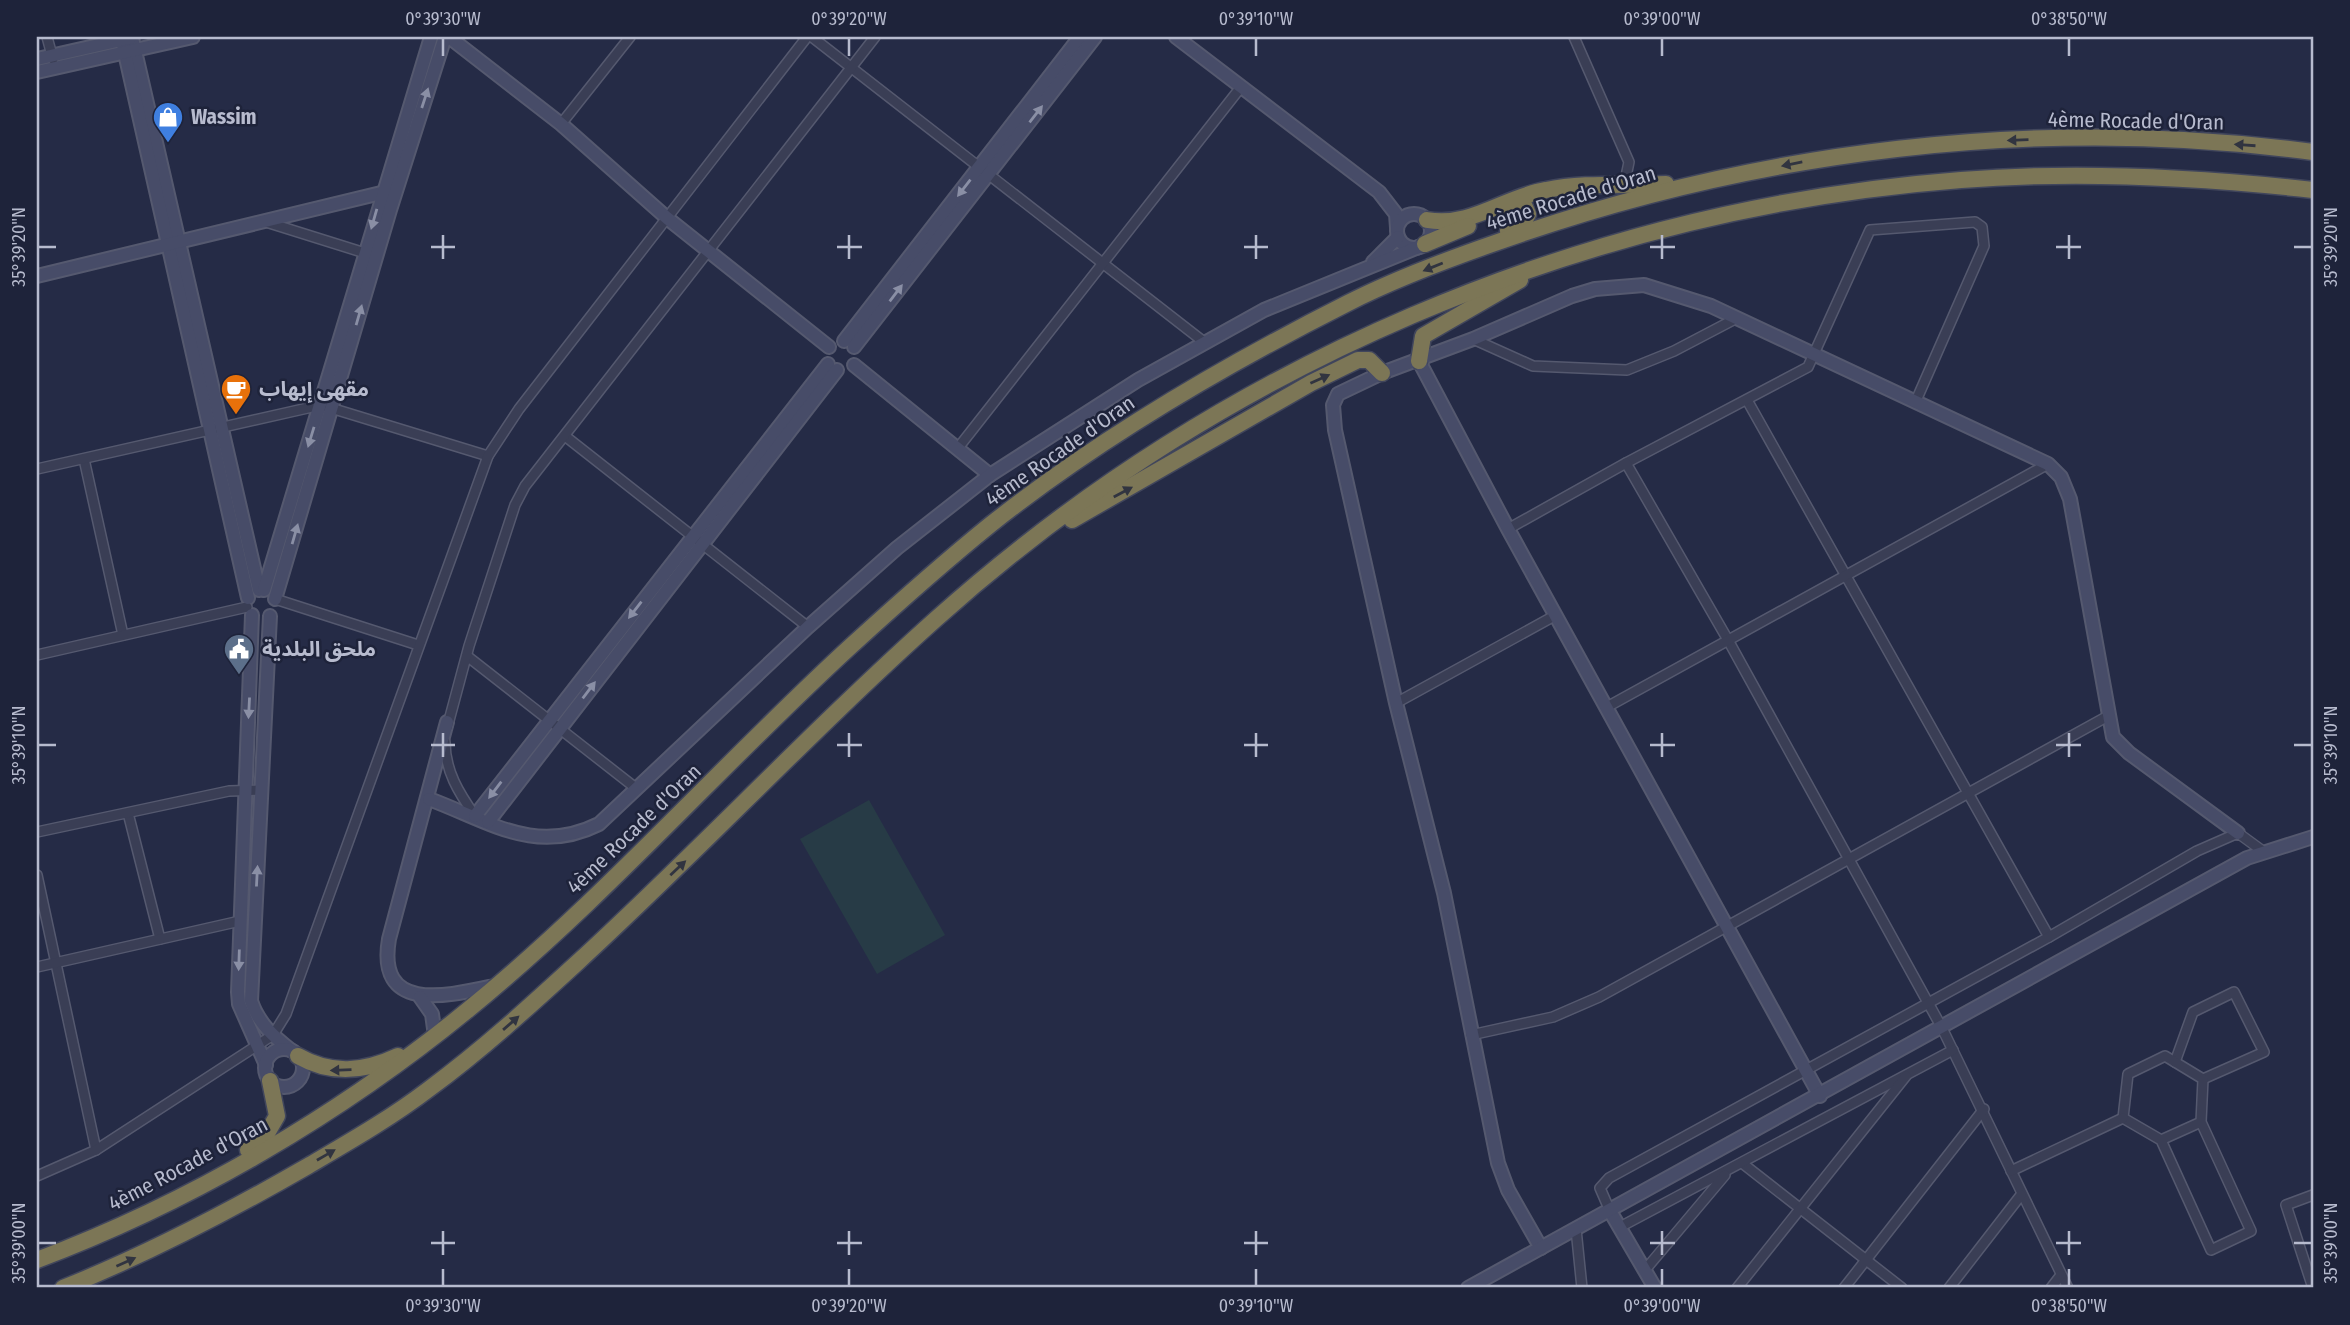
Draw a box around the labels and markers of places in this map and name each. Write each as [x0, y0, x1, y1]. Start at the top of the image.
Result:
shop icon: Wassim [151, 100, 185, 144]
place label: Wassim [191, 104, 257, 130]
cafe icon: مقهى إيهاب [219, 372, 253, 416]
place label: مقهى إيهاب [259, 376, 369, 403]
public building icon: ملحق البلدية [222, 632, 256, 676]
place label: ملحق البلدية [262, 636, 376, 662]

